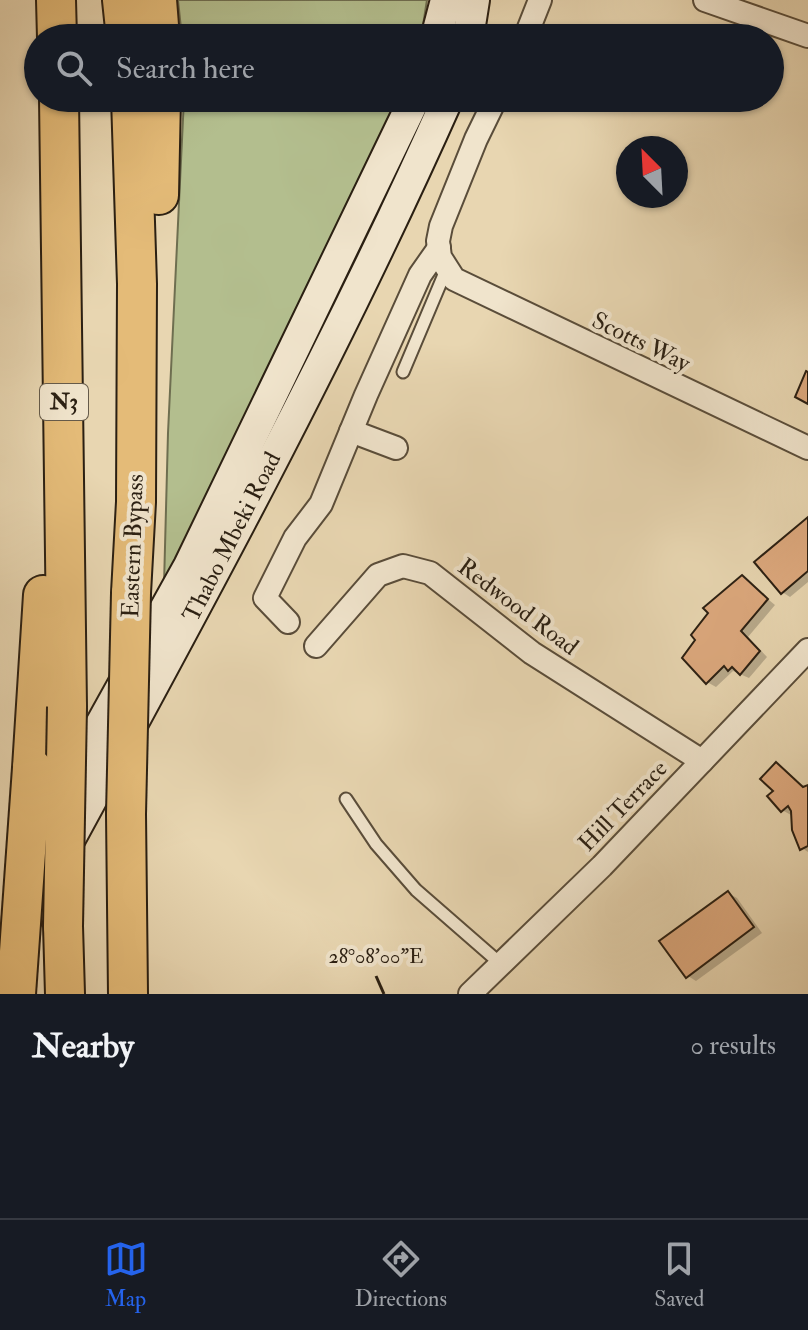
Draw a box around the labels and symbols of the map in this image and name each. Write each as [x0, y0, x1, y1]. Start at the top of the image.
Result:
north arrow [616, 136, 688, 208]
street label: Scotts Way [587, 305, 696, 379]
road number: N3 [40, 384, 88, 420]
street label: Thabo Mbeki Road [176, 447, 288, 627]
street label: Eastern Bypass [115, 473, 151, 619]
street label: Redwood Road [451, 551, 585, 663]
street label: Hill Terrace [572, 754, 674, 858]
text: 28°08'00"E [329, 944, 424, 969]

